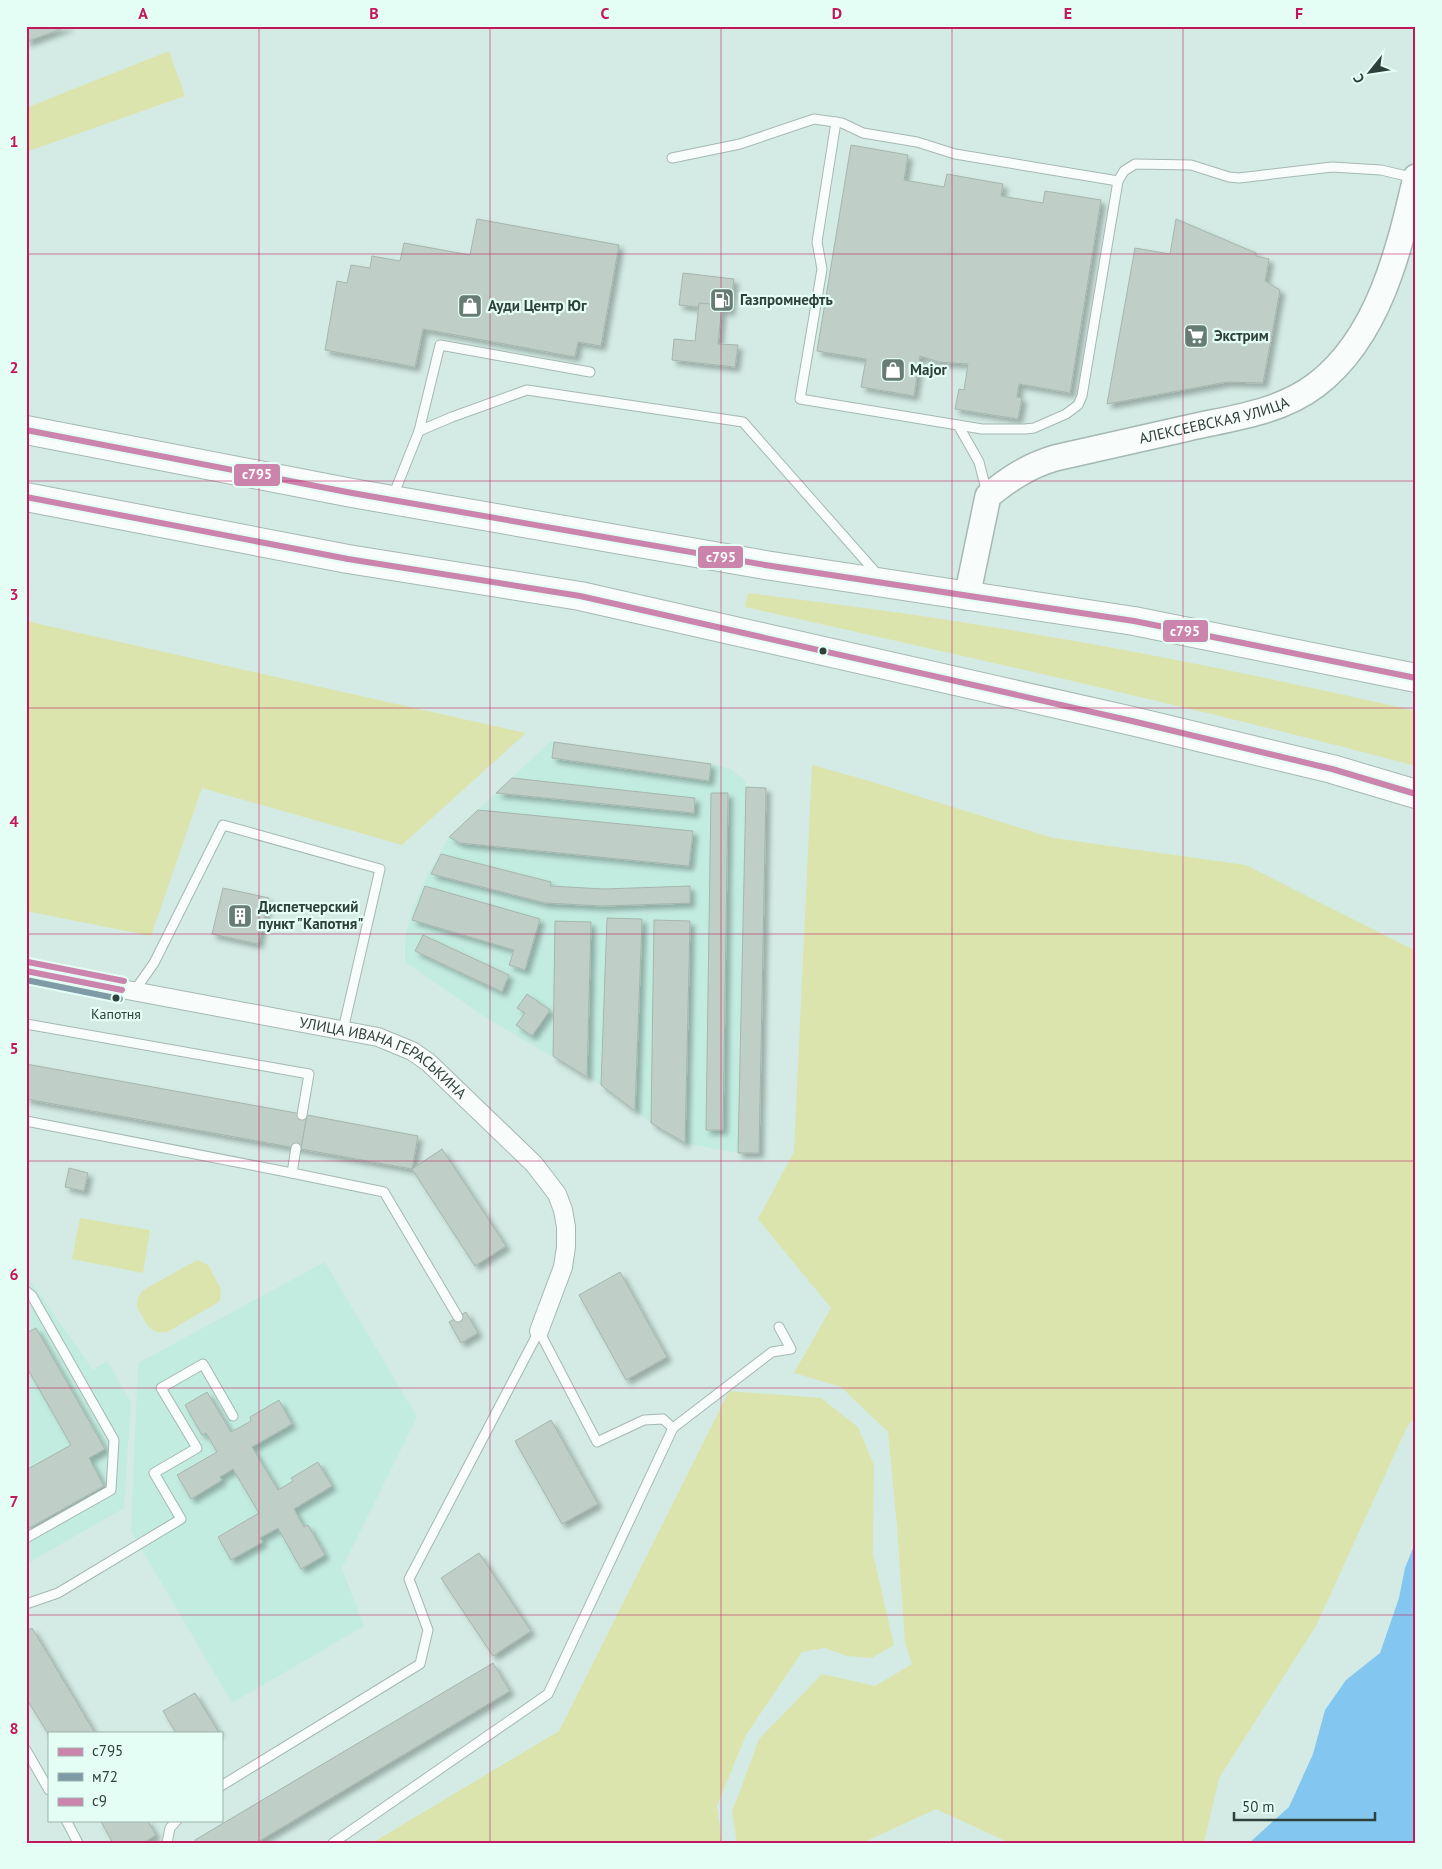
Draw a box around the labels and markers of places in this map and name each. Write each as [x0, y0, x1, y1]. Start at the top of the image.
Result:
fuel station icon: Газпромнефть [709, 287, 735, 313]
place label: Газпромнефть [740, 290, 833, 309]
shop icon: Ауди Центр Юг [457, 293, 483, 319]
place label: Ауди Центр Юг [488, 296, 587, 315]
supermarket icon: Экстрим [1183, 323, 1209, 349]
place label: Экстрим [1214, 326, 1269, 345]
shop icon: Major [880, 357, 906, 383]
place label: Major [910, 360, 948, 379]
unlabelled marker [818, 646, 828, 656]
place label: Диспетчерский пункт "Капотня" [258, 897, 363, 933]
building icon: Диспетчерский пункт "Капотня" [227, 903, 253, 929]
marker: Капотня [111, 993, 121, 1003]
place label: Капотня [91, 1005, 141, 1023]

